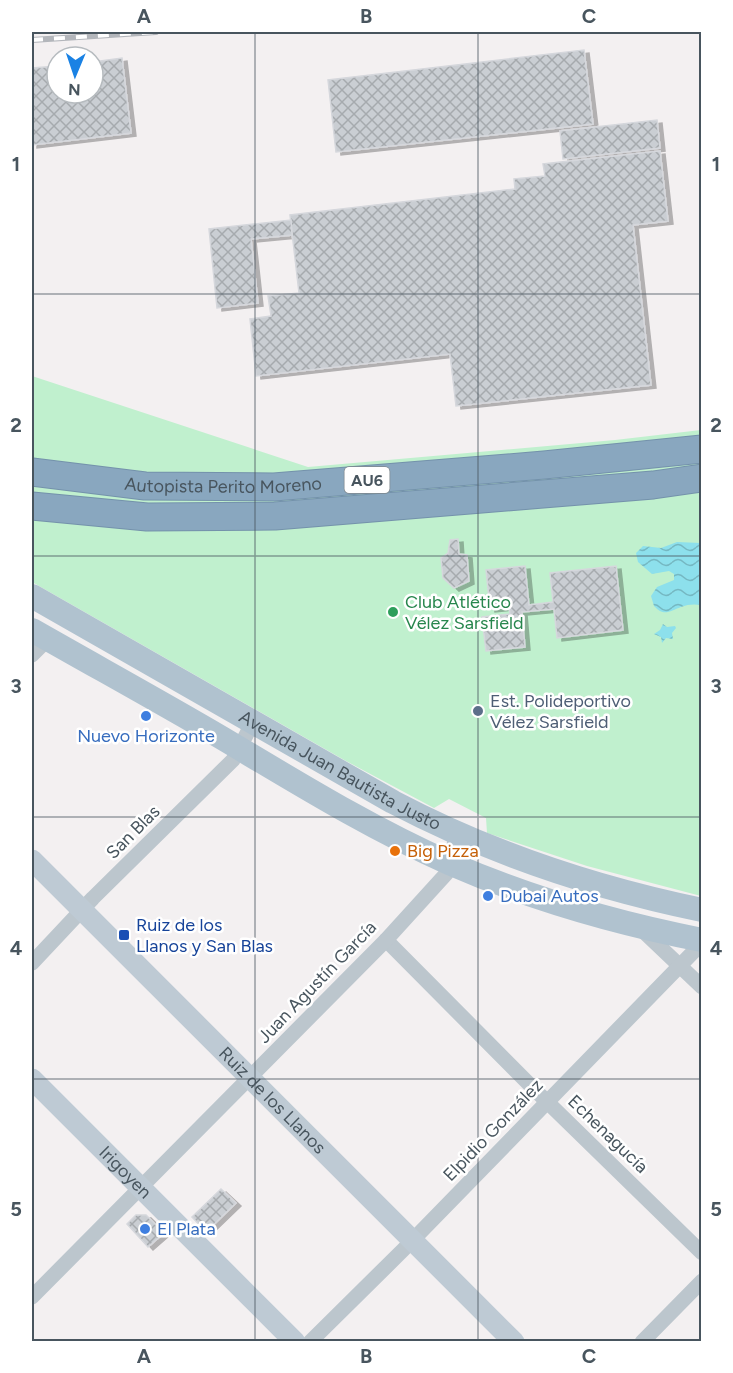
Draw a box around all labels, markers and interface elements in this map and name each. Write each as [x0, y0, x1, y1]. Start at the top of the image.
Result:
text: A [137, 4, 152, 28]
text: B [360, 4, 372, 28]
text: C [582, 4, 596, 28]
north arrow [45, 45, 105, 105]
text: N [68, 80, 81, 99]
text: 1 [12, 152, 20, 176]
text: 1 [712, 152, 720, 176]
text: 2 [10, 413, 22, 437]
text: 2 [710, 413, 722, 437]
road number: AU6 [344, 467, 389, 493]
street label: Autopista Perito Moreno [123, 472, 322, 498]
place label: Club Atlético Vélez Sarsfield [405, 591, 524, 634]
marker: Club Atlético Vélez Sarsfield [386, 605, 400, 619]
text: 3 [10, 674, 22, 698]
text: 3 [710, 674, 722, 698]
place label: Est. Polideportivo Vélez Sarsfield [490, 690, 631, 733]
marker: Est. Polideportivo Vélez Sarsfield [471, 704, 485, 718]
street label: Avenida Juan Bautista Justo [235, 706, 444, 835]
marker: Nuevo Horizonte [139, 709, 153, 723]
place label: Nuevo Horizonte [77, 725, 215, 747]
street label: San Blas [101, 800, 165, 864]
place label: Big Pizza [407, 840, 479, 862]
marker: Big Pizza [388, 844, 402, 858]
place label: Dubai Autos [500, 885, 599, 907]
marker: Dubai Autos [481, 889, 495, 903]
place label: Ruiz de los Llanos y San Blas [136, 914, 273, 957]
street label: Juan Agustín García [253, 916, 381, 1048]
marker: Ruiz de los Llanos y San Blas [117, 928, 131, 942]
text: 4 [10, 936, 23, 960]
text: 4 [710, 936, 723, 960]
street label: Ruiz de los Llanos [214, 1042, 331, 1159]
street label: Elpidio González [439, 1074, 548, 1186]
street label: Echenagucía [563, 1090, 653, 1178]
street label: Irigoyen [95, 1142, 156, 1203]
text: 5 [10, 1197, 22, 1221]
text: 5 [710, 1197, 722, 1221]
place label: El Plata [157, 1218, 216, 1240]
marker: El Plata [138, 1222, 152, 1236]
text: A [137, 1344, 152, 1368]
text: B [360, 1344, 372, 1368]
text: C [582, 1344, 596, 1368]

